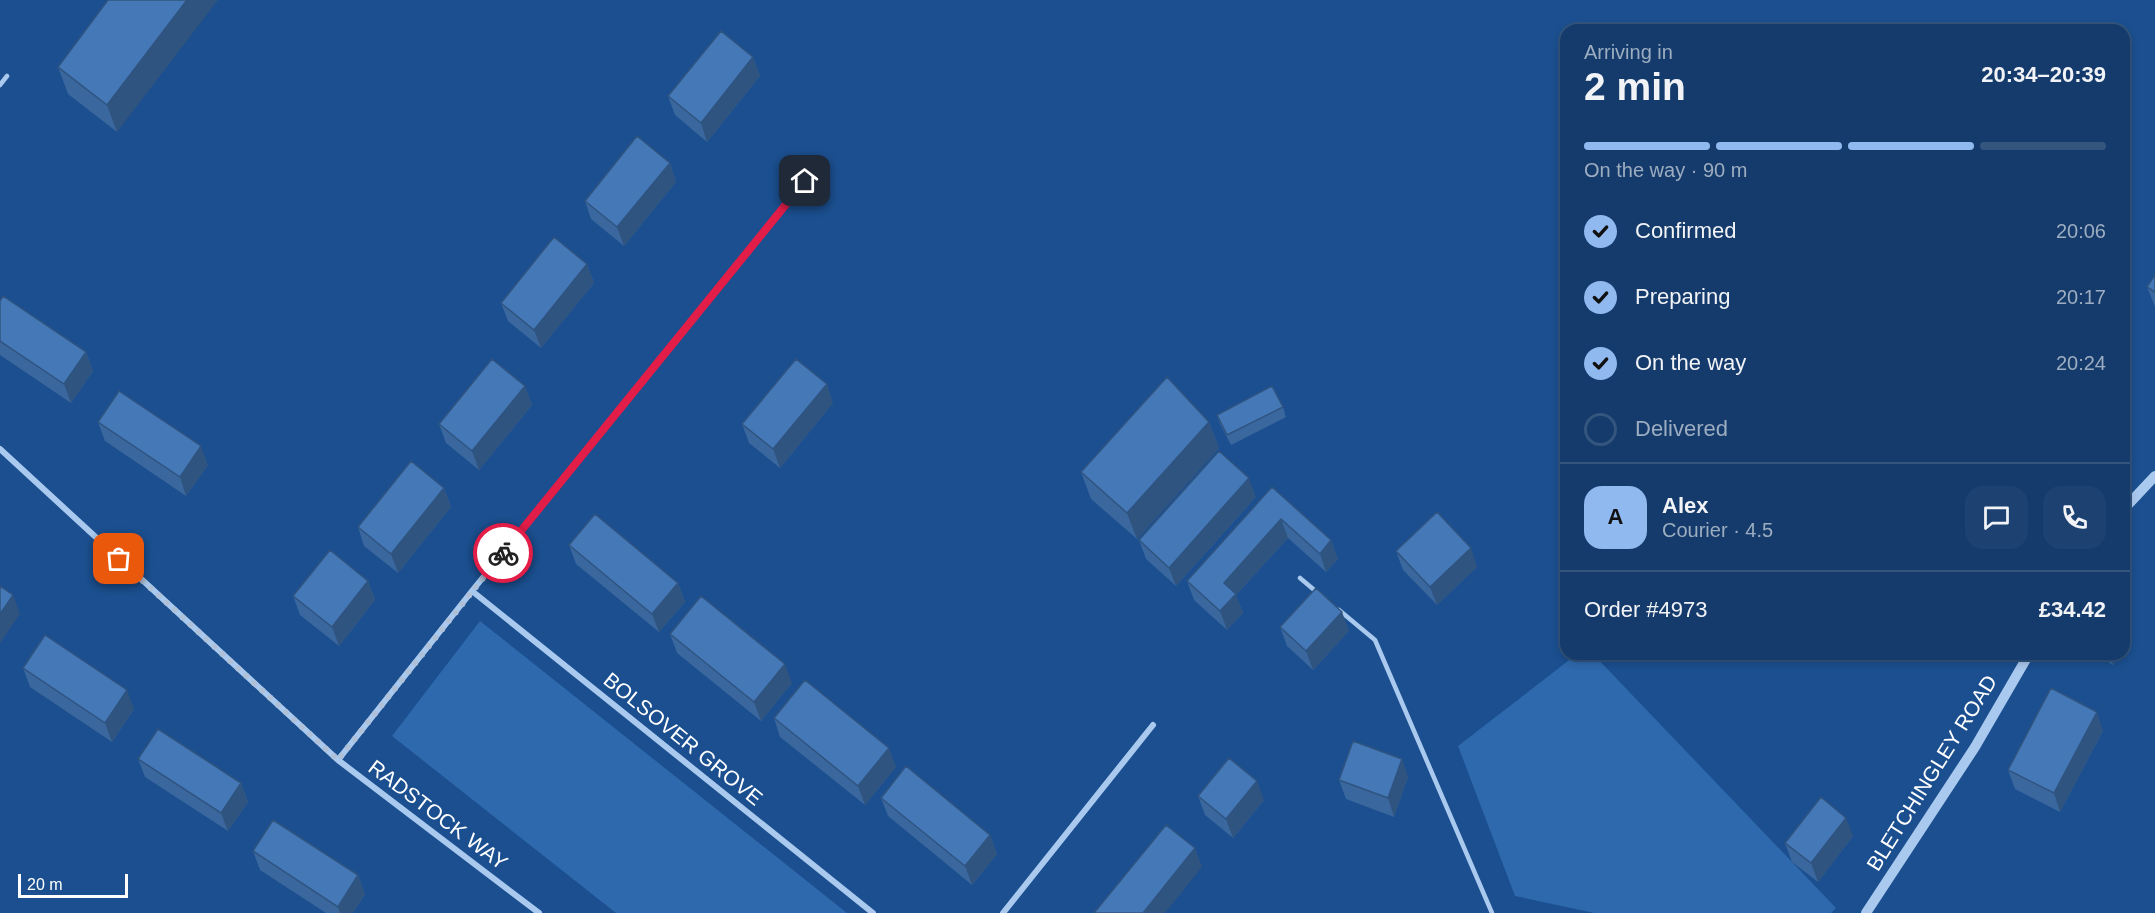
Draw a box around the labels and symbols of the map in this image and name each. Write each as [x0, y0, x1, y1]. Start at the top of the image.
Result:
pin [779, 155, 830, 206]
courier [473, 523, 533, 583]
pin [93, 533, 144, 584]
street label: BOLSOVER GROVE [599, 668, 767, 810]
street label: BLETCHINGLEY ROAD [1862, 671, 2001, 875]
street label: RADSTOCK WAY [364, 755, 512, 874]
scale bar [18, 871, 128, 898]

